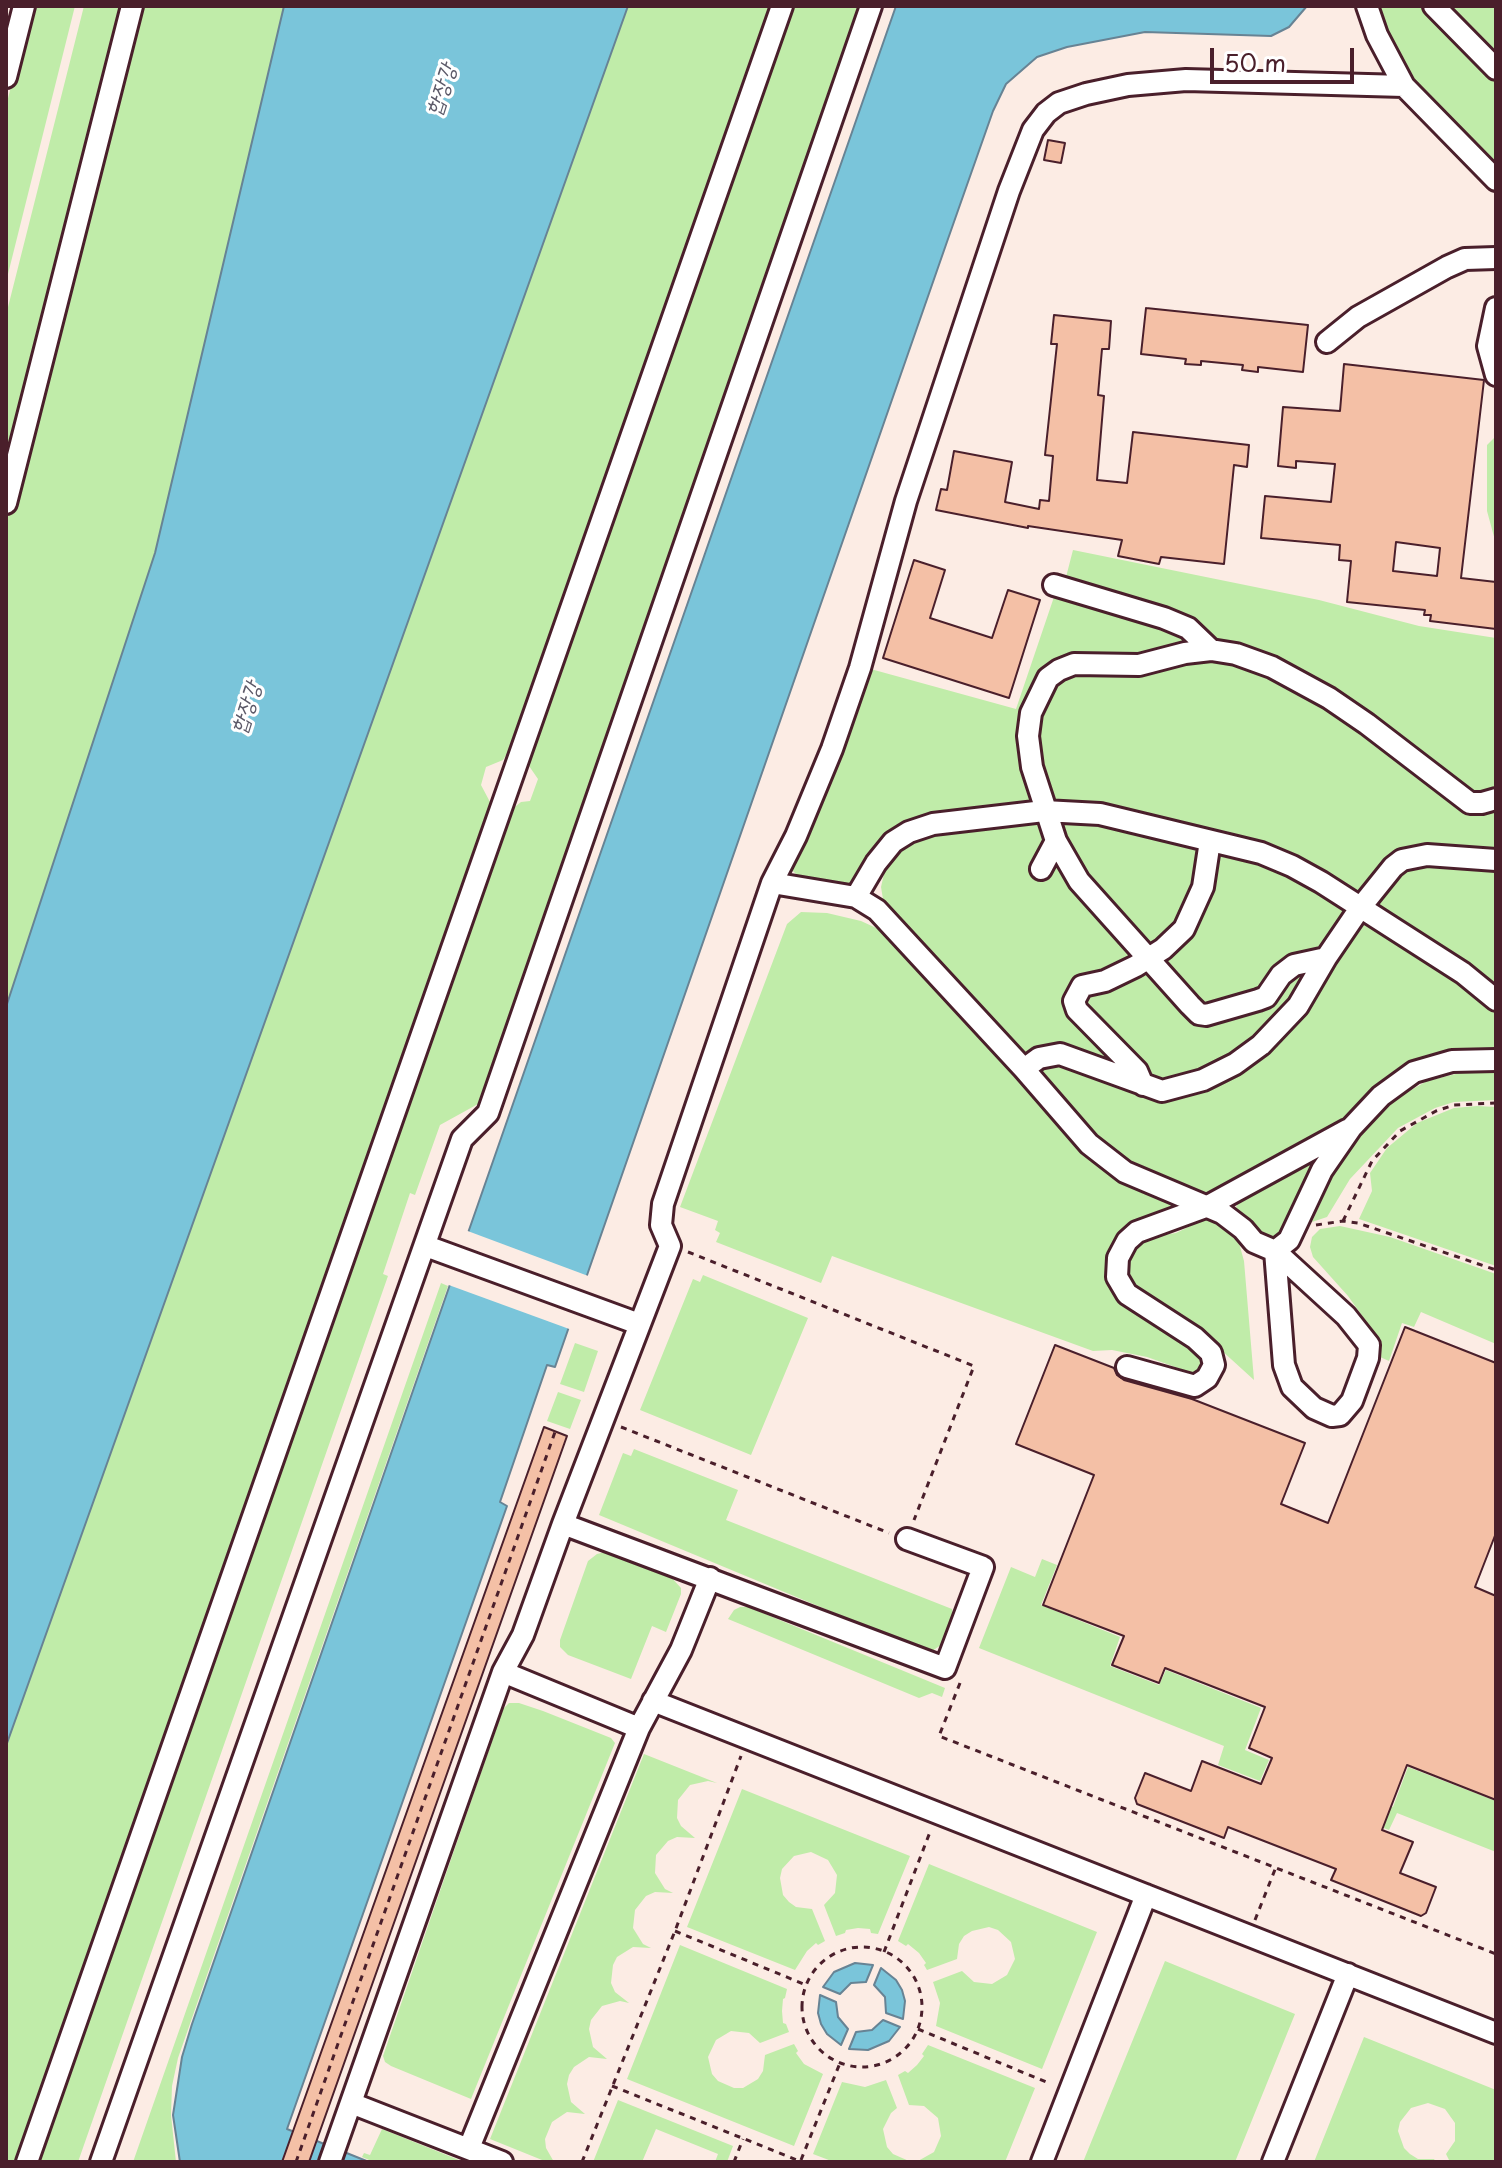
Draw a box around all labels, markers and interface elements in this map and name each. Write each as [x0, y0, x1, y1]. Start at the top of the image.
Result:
scale bar [1214, 32, 1358, 82]
text: 50 m [1224, 44, 1286, 80]
water label: 합장강 [421, 61, 463, 119]
water label: 합장강 [226, 679, 268, 737]

